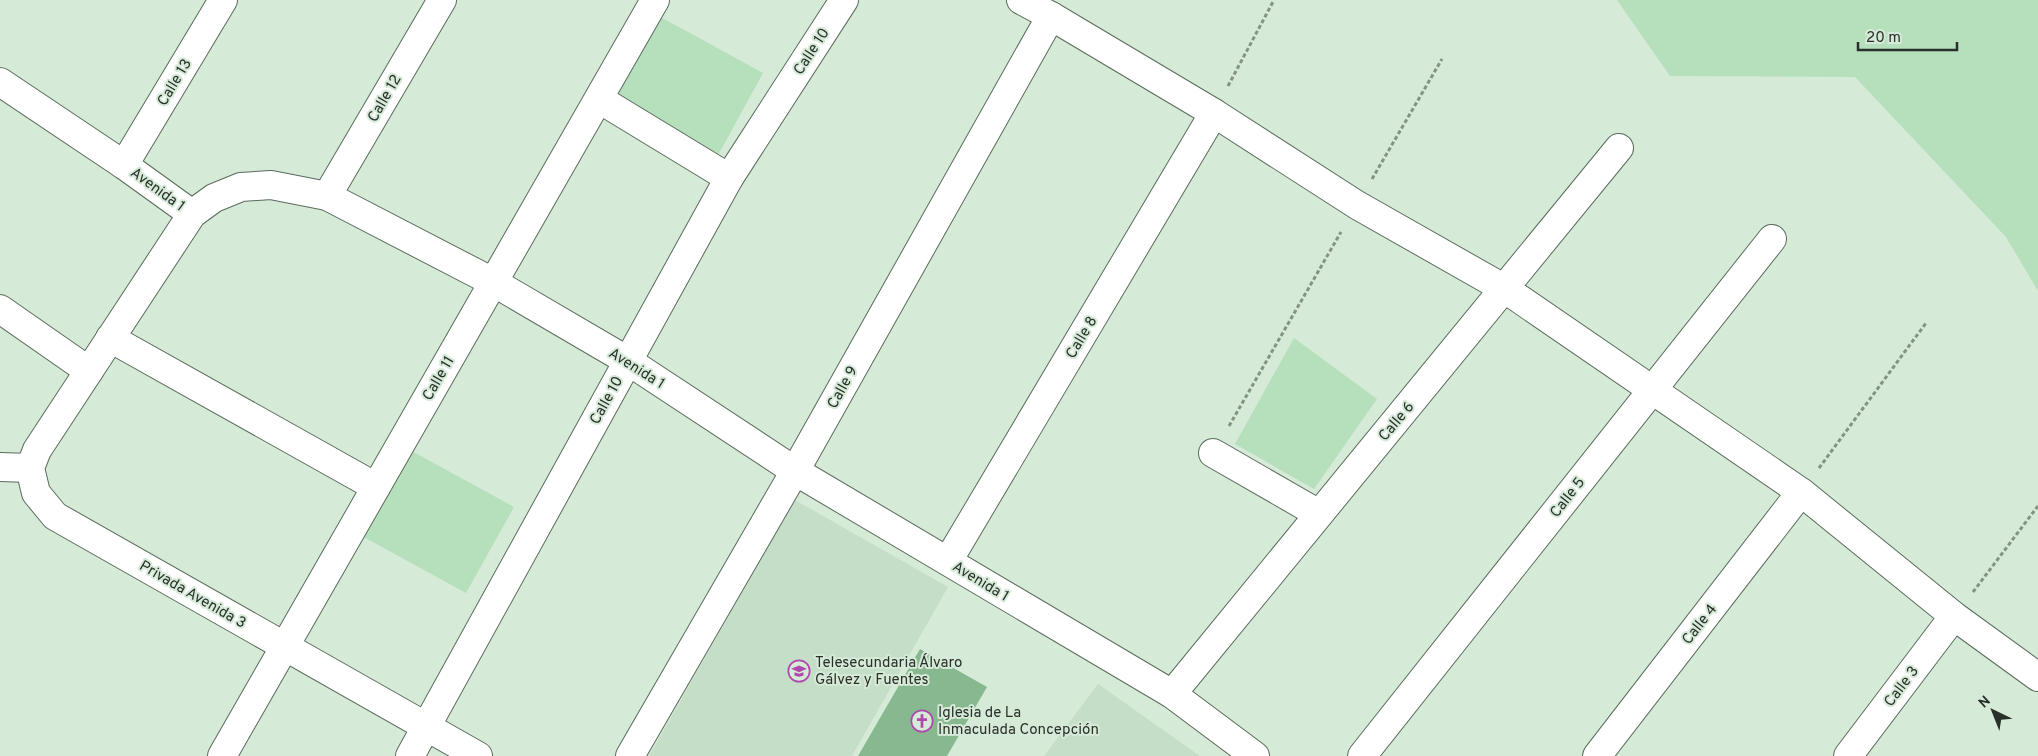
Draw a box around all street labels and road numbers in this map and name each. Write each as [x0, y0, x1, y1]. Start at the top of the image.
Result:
street label: Calle 10 [790, 25, 834, 79]
street label: Calle 13 [154, 56, 197, 110]
street label: Calle 12 [364, 72, 406, 126]
street label: Avenida 1 [126, 164, 188, 216]
street label: Calle 8 [1062, 313, 1102, 362]
street label: Avenida 1 [604, 345, 668, 394]
street label: Calle 11 [419, 353, 460, 404]
street label: Calle 9 [824, 363, 863, 412]
street label: Calle 10 [586, 373, 628, 428]
street label: Calle 6 [1375, 398, 1419, 446]
street label: Calle 5 [1546, 474, 1590, 522]
street label: Privada Avenida 3 [135, 557, 249, 634]
street label: Avenida 1 [948, 558, 1012, 607]
street label: Calle 4 [1678, 601, 1722, 649]
street label: Calle 3 [1881, 663, 1924, 711]

